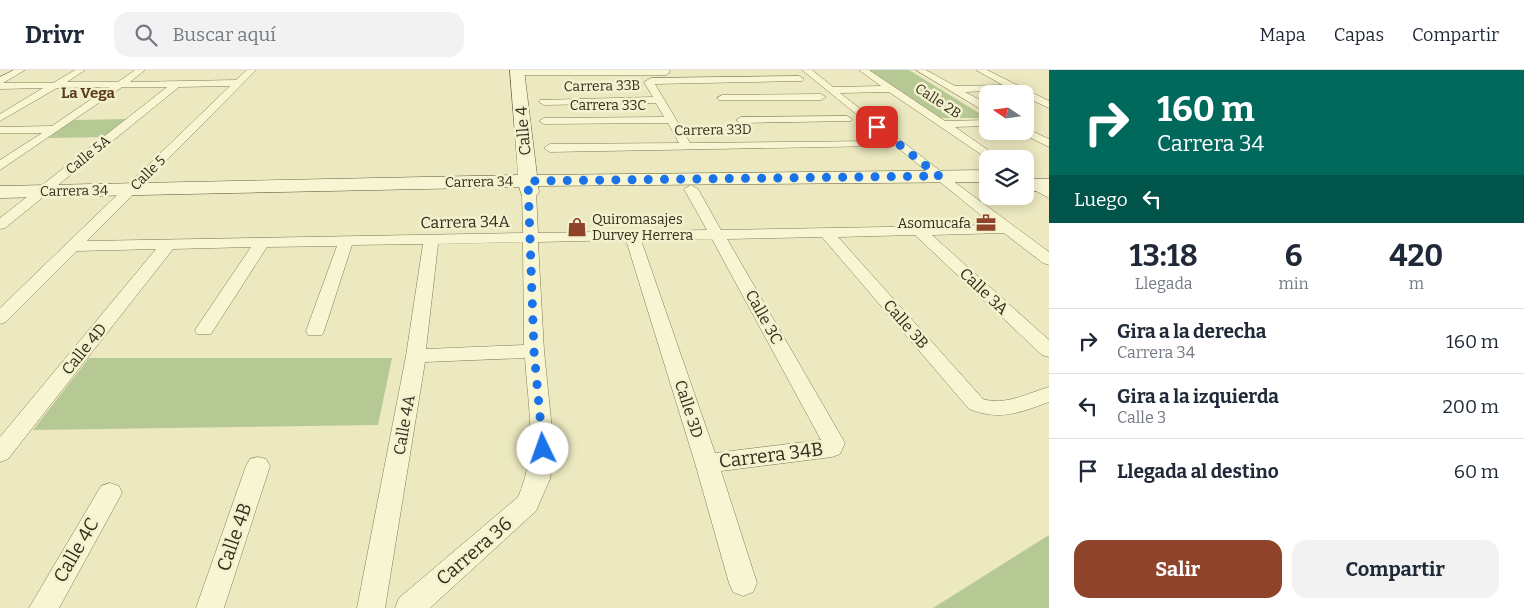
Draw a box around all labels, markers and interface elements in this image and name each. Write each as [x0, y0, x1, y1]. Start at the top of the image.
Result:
search box [114, 12, 464, 57]
text: Drivr [25, 21, 84, 49]
icon: search [132, 21, 160, 49]
text: Buscar aquí [172, 23, 276, 46]
text: Mapa [1260, 24, 1306, 46]
text: Capas [1334, 24, 1384, 46]
text: Compartir [1412, 24, 1499, 46]
street label: Carrera 33B [564, 77, 640, 95]
street label: Calle 2B [912, 80, 964, 122]
district label: La Vega [61, 84, 116, 102]
north arrow [979, 85, 1034, 140]
map controls [979, 85, 1034, 205]
text: 160 m [1157, 88, 1255, 130]
icon: right [1074, 90, 1139, 155]
street label: Carrera 33C [570, 97, 646, 114]
street label: Calle 4 [511, 105, 535, 156]
pin [856, 106, 898, 148]
icon: arrive [863, 113, 891, 141]
street label: Carrera 33D [674, 121, 752, 139]
text: Carrera 34 [1157, 130, 1264, 157]
street label: Calle 5A [62, 132, 114, 178]
button: layers [979, 150, 1034, 205]
street label: Calle 5 [127, 152, 169, 194]
street label: Carrera 34 [445, 173, 513, 191]
street label: Carrera 34 [40, 182, 108, 200]
icon: left [1138, 185, 1166, 213]
text: Luego [1074, 188, 1128, 211]
place label: Quiromasajes Durvey Herrera [592, 211, 693, 244]
street label: Carrera 34A [420, 212, 510, 232]
office icon: Asomucafa [975, 212, 997, 234]
place label: Asomucafa [898, 215, 971, 232]
shop icon: Quiromasajes Durvey Herrera [566, 216, 588, 238]
text: 13:18 [1130, 238, 1198, 274]
text: 6 [1285, 238, 1302, 274]
text: 420 [1389, 238, 1443, 274]
street label: Calle 3A [956, 264, 1013, 319]
text: Llegada [1135, 274, 1193, 293]
text: min [1278, 274, 1309, 293]
text: m [1409, 274, 1424, 293]
street label: Calle 3C [741, 287, 787, 347]
street label: Calle 3B [880, 296, 932, 352]
street label: Calle 4D [58, 319, 110, 379]
text: Gira a la derecha [1117, 320, 1266, 343]
icon: right [1074, 327, 1102, 355]
text: 160 m [1446, 330, 1499, 353]
text: Carrera 34 [1117, 343, 1195, 362]
street label: Calle 3D [671, 377, 707, 441]
text: Gira a la izquierda [1117, 385, 1279, 408]
icon: left [1074, 392, 1102, 420]
street label: Calle 4A [389, 393, 419, 456]
text: 200 m [1442, 395, 1499, 418]
text: Calle 3 [1117, 408, 1166, 427]
position arrow [516, 422, 568, 474]
street label: Carrera 34B [718, 437, 824, 473]
icon: arrive [1074, 457, 1102, 485]
text: Llegada al destino [1117, 460, 1279, 483]
text: 60 m [1454, 460, 1499, 483]
street label: Calle 4B [212, 500, 256, 574]
street label: Carrera 36 [431, 512, 517, 590]
street label: Calle 4C [48, 514, 104, 586]
button: Salir [1074, 540, 1282, 598]
button: Compartir [1292, 540, 1499, 598]

